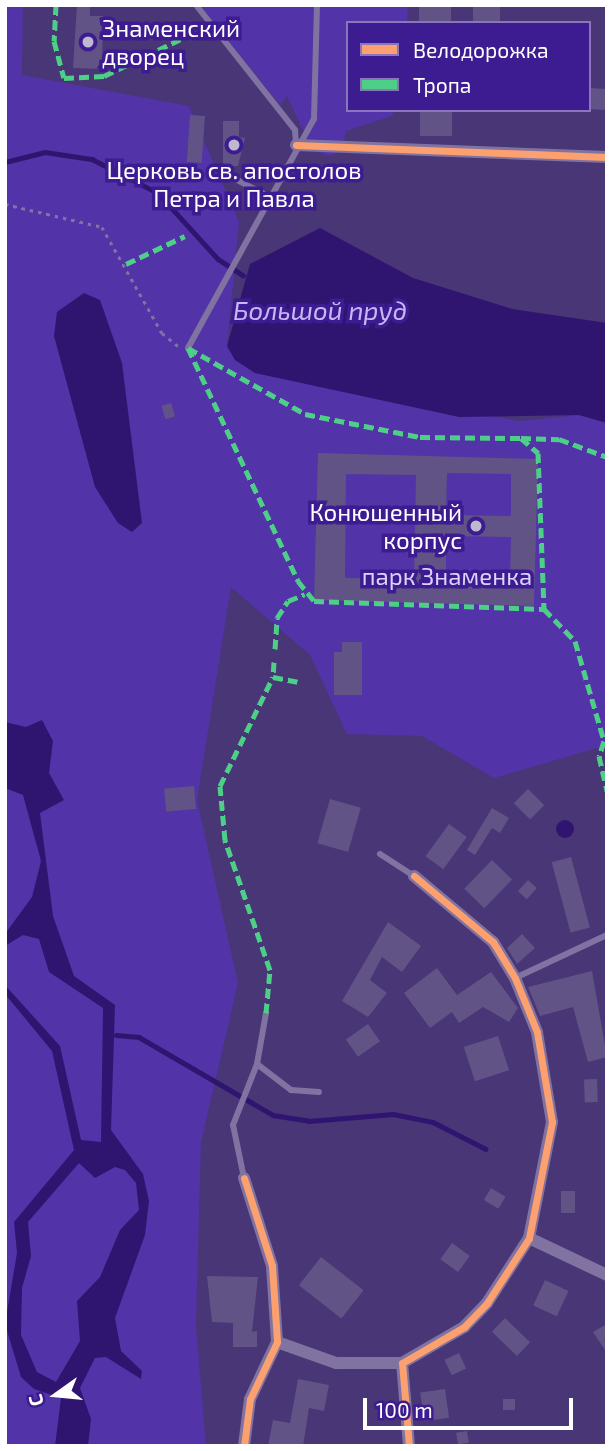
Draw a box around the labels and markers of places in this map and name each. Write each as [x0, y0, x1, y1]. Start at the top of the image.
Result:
place label: Знаменский дворец [102, 14, 240, 70]
marker: Знаменский дворец [80, 34, 96, 50]
marker: Церковь св. апостолов Петра и Павла [226, 137, 242, 153]
place label: Церковь св. апостолов Петра и Павла [106, 156, 362, 212]
place label: Конюшенный корпус [309, 498, 462, 554]
marker: Конюшенный корпус [468, 518, 484, 534]

